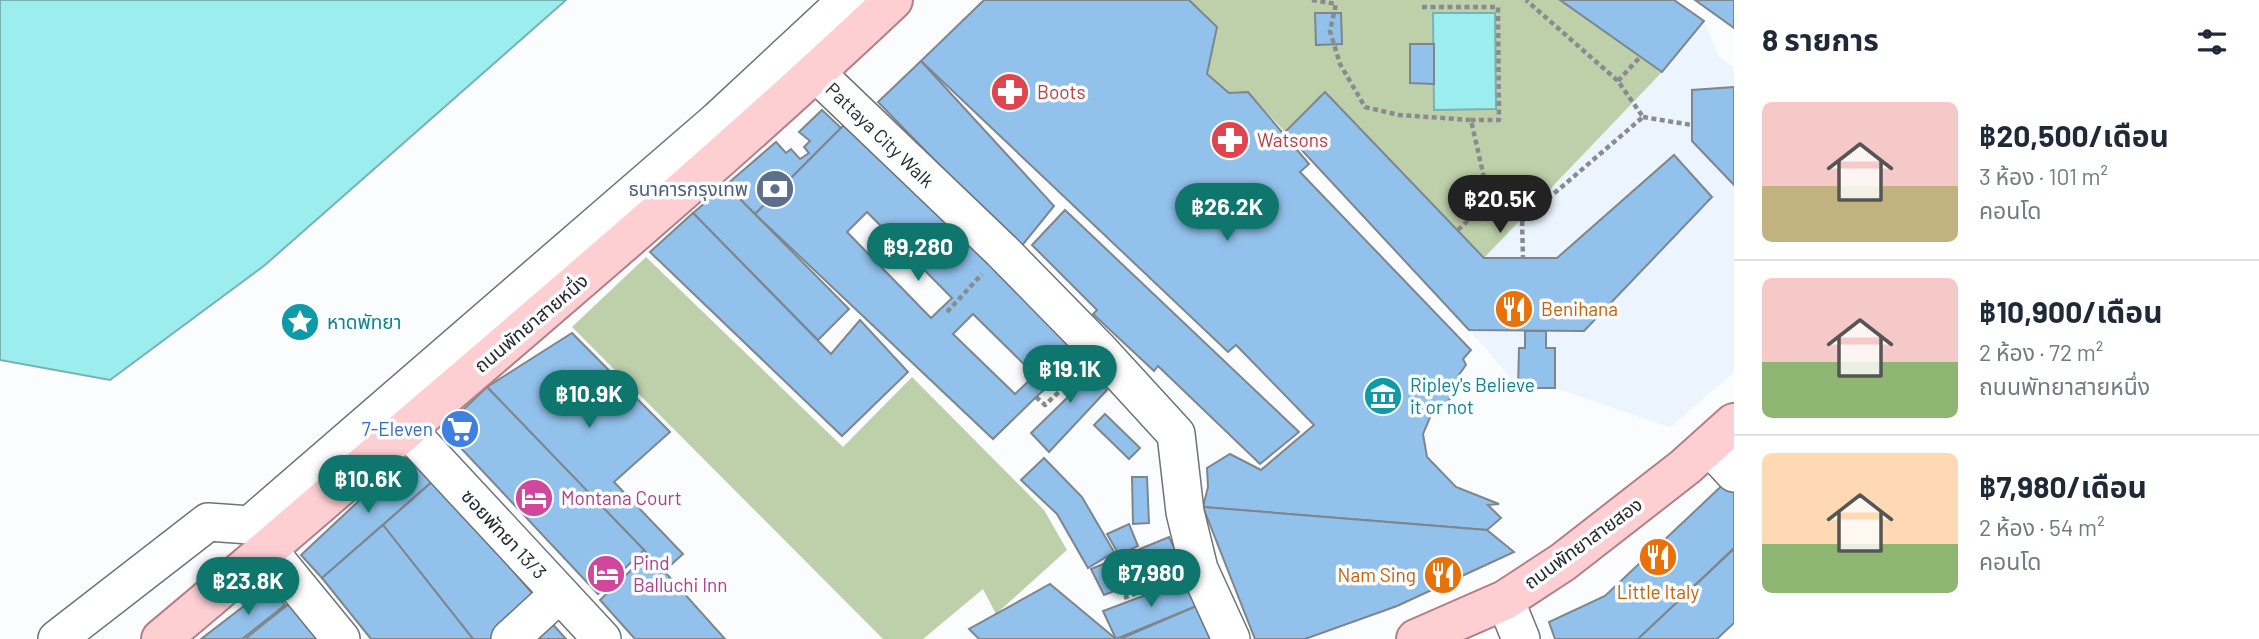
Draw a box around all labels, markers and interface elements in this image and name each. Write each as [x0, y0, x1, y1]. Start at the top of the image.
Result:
text: 8 รายการ [1762, 21, 1879, 57]
icon: filters [2193, 23, 2231, 61]
pharmacy icon: Boots [989, 71, 1031, 113]
street label: Pattaya City Walk [821, 77, 939, 192]
place label: Boots [1037, 80, 1086, 103]
text: ฿20,500/เดือน [1979, 117, 2169, 153]
pharmacy icon: Watsons [1209, 119, 1251, 161]
place label: Watsons [1257, 128, 1328, 151]
icon: home [1818, 130, 1902, 214]
text: 3 ห้อง · 101 m² [1979, 162, 2108, 190]
bank icon: ธนาคารกรุงเทพ [754, 168, 796, 210]
pin: ฿20.5K [1443, 176, 1557, 235]
place label: ธนาคารกรุงเทพ [628, 177, 748, 201]
pin: ฿26.2K [1170, 184, 1284, 243]
text: ฿20.5K [1464, 184, 1536, 212]
text: ฿26.2K [1191, 192, 1263, 220]
text: คอนโด [1979, 196, 2041, 224]
pin: ฿9,280 [861, 224, 975, 283]
text: ฿9,280 [883, 232, 953, 260]
street label: ถนนพัทยาสายหนึ่ง [468, 268, 592, 377]
restaurant icon: Benihana [1493, 288, 1535, 330]
text: ฿10,900/เดือน [1979, 293, 2163, 329]
place label: Benihana [1541, 297, 1618, 320]
place icon: หาดพัทยา [279, 301, 321, 343]
icon: home [1818, 306, 1902, 390]
place label: หาดพัทยา [327, 310, 401, 333]
text: 2 ห้อง · 72 m² [1979, 338, 2103, 366]
pin: ฿19.1K [1013, 346, 1127, 405]
text: ฿19.1K [1039, 354, 1101, 382]
pin: ฿10.9K [532, 370, 646, 430]
text: ถนนพัทยาสายหนึ่ง [1979, 372, 2150, 400]
place label: Ripley's Believe it or not [1410, 373, 1535, 418]
museum icon: Ripley's Believe it or not [1362, 375, 1404, 417]
text: ฿10.9K [555, 379, 623, 407]
supermarket icon: 7-Eleven [439, 408, 481, 450]
place label: 7-Eleven [362, 417, 433, 440]
pin: ฿10.6K [311, 456, 425, 515]
text: ฿10.6K [334, 464, 402, 492]
text: ฿7,980/เดือน [1979, 468, 2147, 504]
hotel icon: Montana Court [513, 477, 555, 519]
icon: home [1818, 481, 1902, 565]
street label: ซอยพัทยา 13/3 [457, 484, 552, 583]
place label: Montana Court [561, 486, 682, 509]
street label: ถนนพัทยาสายสอง [1519, 492, 1646, 593]
text: 2 ห้อง · 54 m² [1979, 513, 2105, 541]
restaurant icon: Little Italy [1637, 536, 1679, 578]
text: คอนโด [1979, 547, 2041, 575]
pin: ฿7,980 [1094, 550, 1208, 609]
place label: Pind Balluchi Inn [633, 551, 728, 596]
hotel icon: Pind Balluchi Inn [585, 553, 627, 595]
restaurant icon: Nam Sing [1422, 554, 1464, 596]
pin: ฿23.8K [191, 558, 305, 617]
text: ฿7,980 [1117, 558, 1185, 586]
place label: Nam Sing [1338, 563, 1416, 586]
text: ฿23.8K [212, 566, 284, 594]
place label: Little Italy [1617, 580, 1699, 603]

